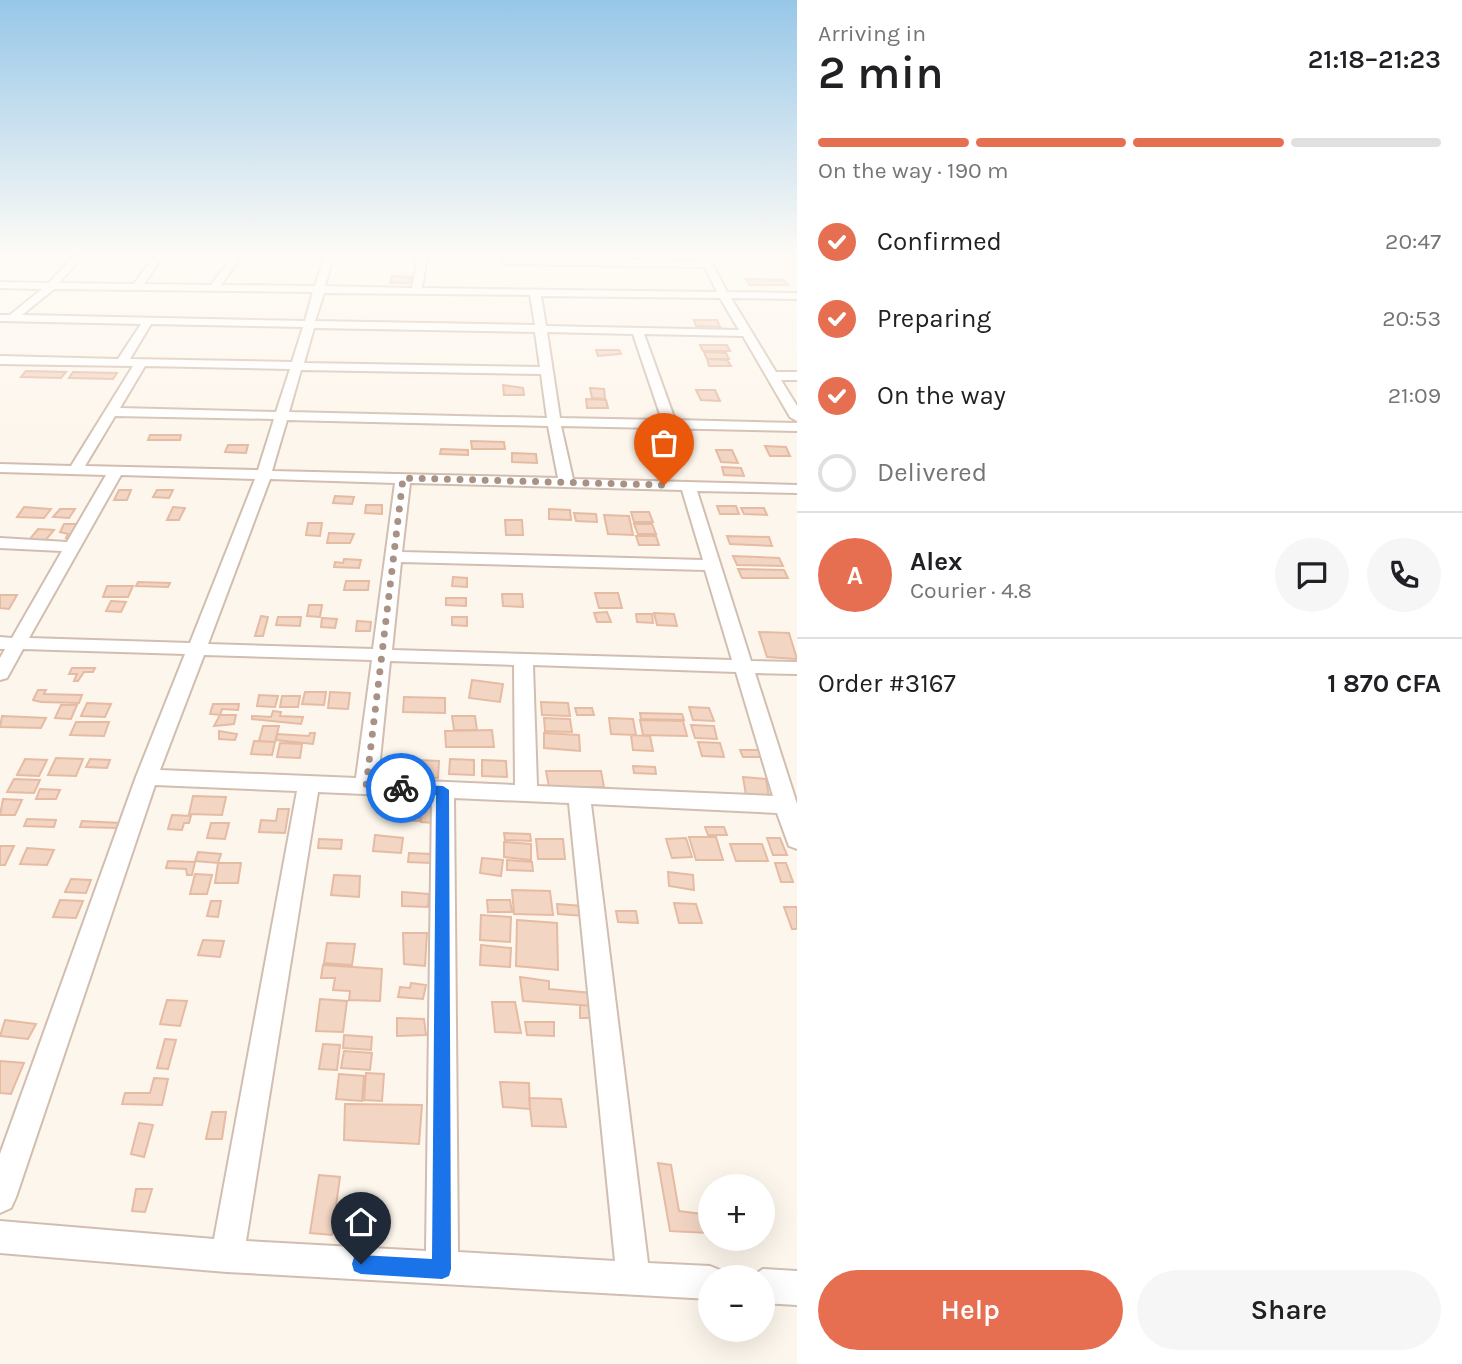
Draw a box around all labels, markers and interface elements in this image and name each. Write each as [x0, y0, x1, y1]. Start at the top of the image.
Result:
text: Arriving in [818, 20, 926, 47]
text: 21:18–21:23 [1308, 44, 1441, 75]
text: 2 min [818, 46, 944, 100]
text: On the way · 190 m [818, 157, 1009, 184]
icon: check [818, 223, 856, 261]
text: Confirmed [877, 226, 1002, 257]
text: 20:47 [1385, 228, 1441, 255]
icon: check [818, 300, 856, 338]
text: Preparing [877, 303, 991, 334]
text: 20:53 [1382, 305, 1441, 332]
icon: check [818, 377, 856, 415]
text: On the way [877, 380, 1006, 411]
text: 21:09 [1388, 382, 1441, 409]
pin [634, 413, 694, 485]
icon: bag [645, 424, 683, 462]
text: Delivered [877, 457, 987, 488]
button: chat [1275, 538, 1349, 612]
button: phone [1367, 538, 1441, 612]
text: Alex [910, 546, 962, 577]
text: A [847, 560, 863, 591]
text: Courier · 4.8 [910, 577, 1032, 604]
text: Order #3167 [818, 668, 956, 699]
text: 1 870 CFA [1327, 668, 1441, 699]
courier [366, 753, 436, 823]
icon: bike [382, 769, 420, 807]
map controls [698, 1174, 775, 1342]
button: + [698, 1174, 775, 1251]
pin [331, 1192, 391, 1264]
icon: home [342, 1203, 380, 1241]
button: − [698, 1265, 775, 1342]
button: Help [818, 1270, 1123, 1350]
button: Share [1137, 1270, 1441, 1350]

